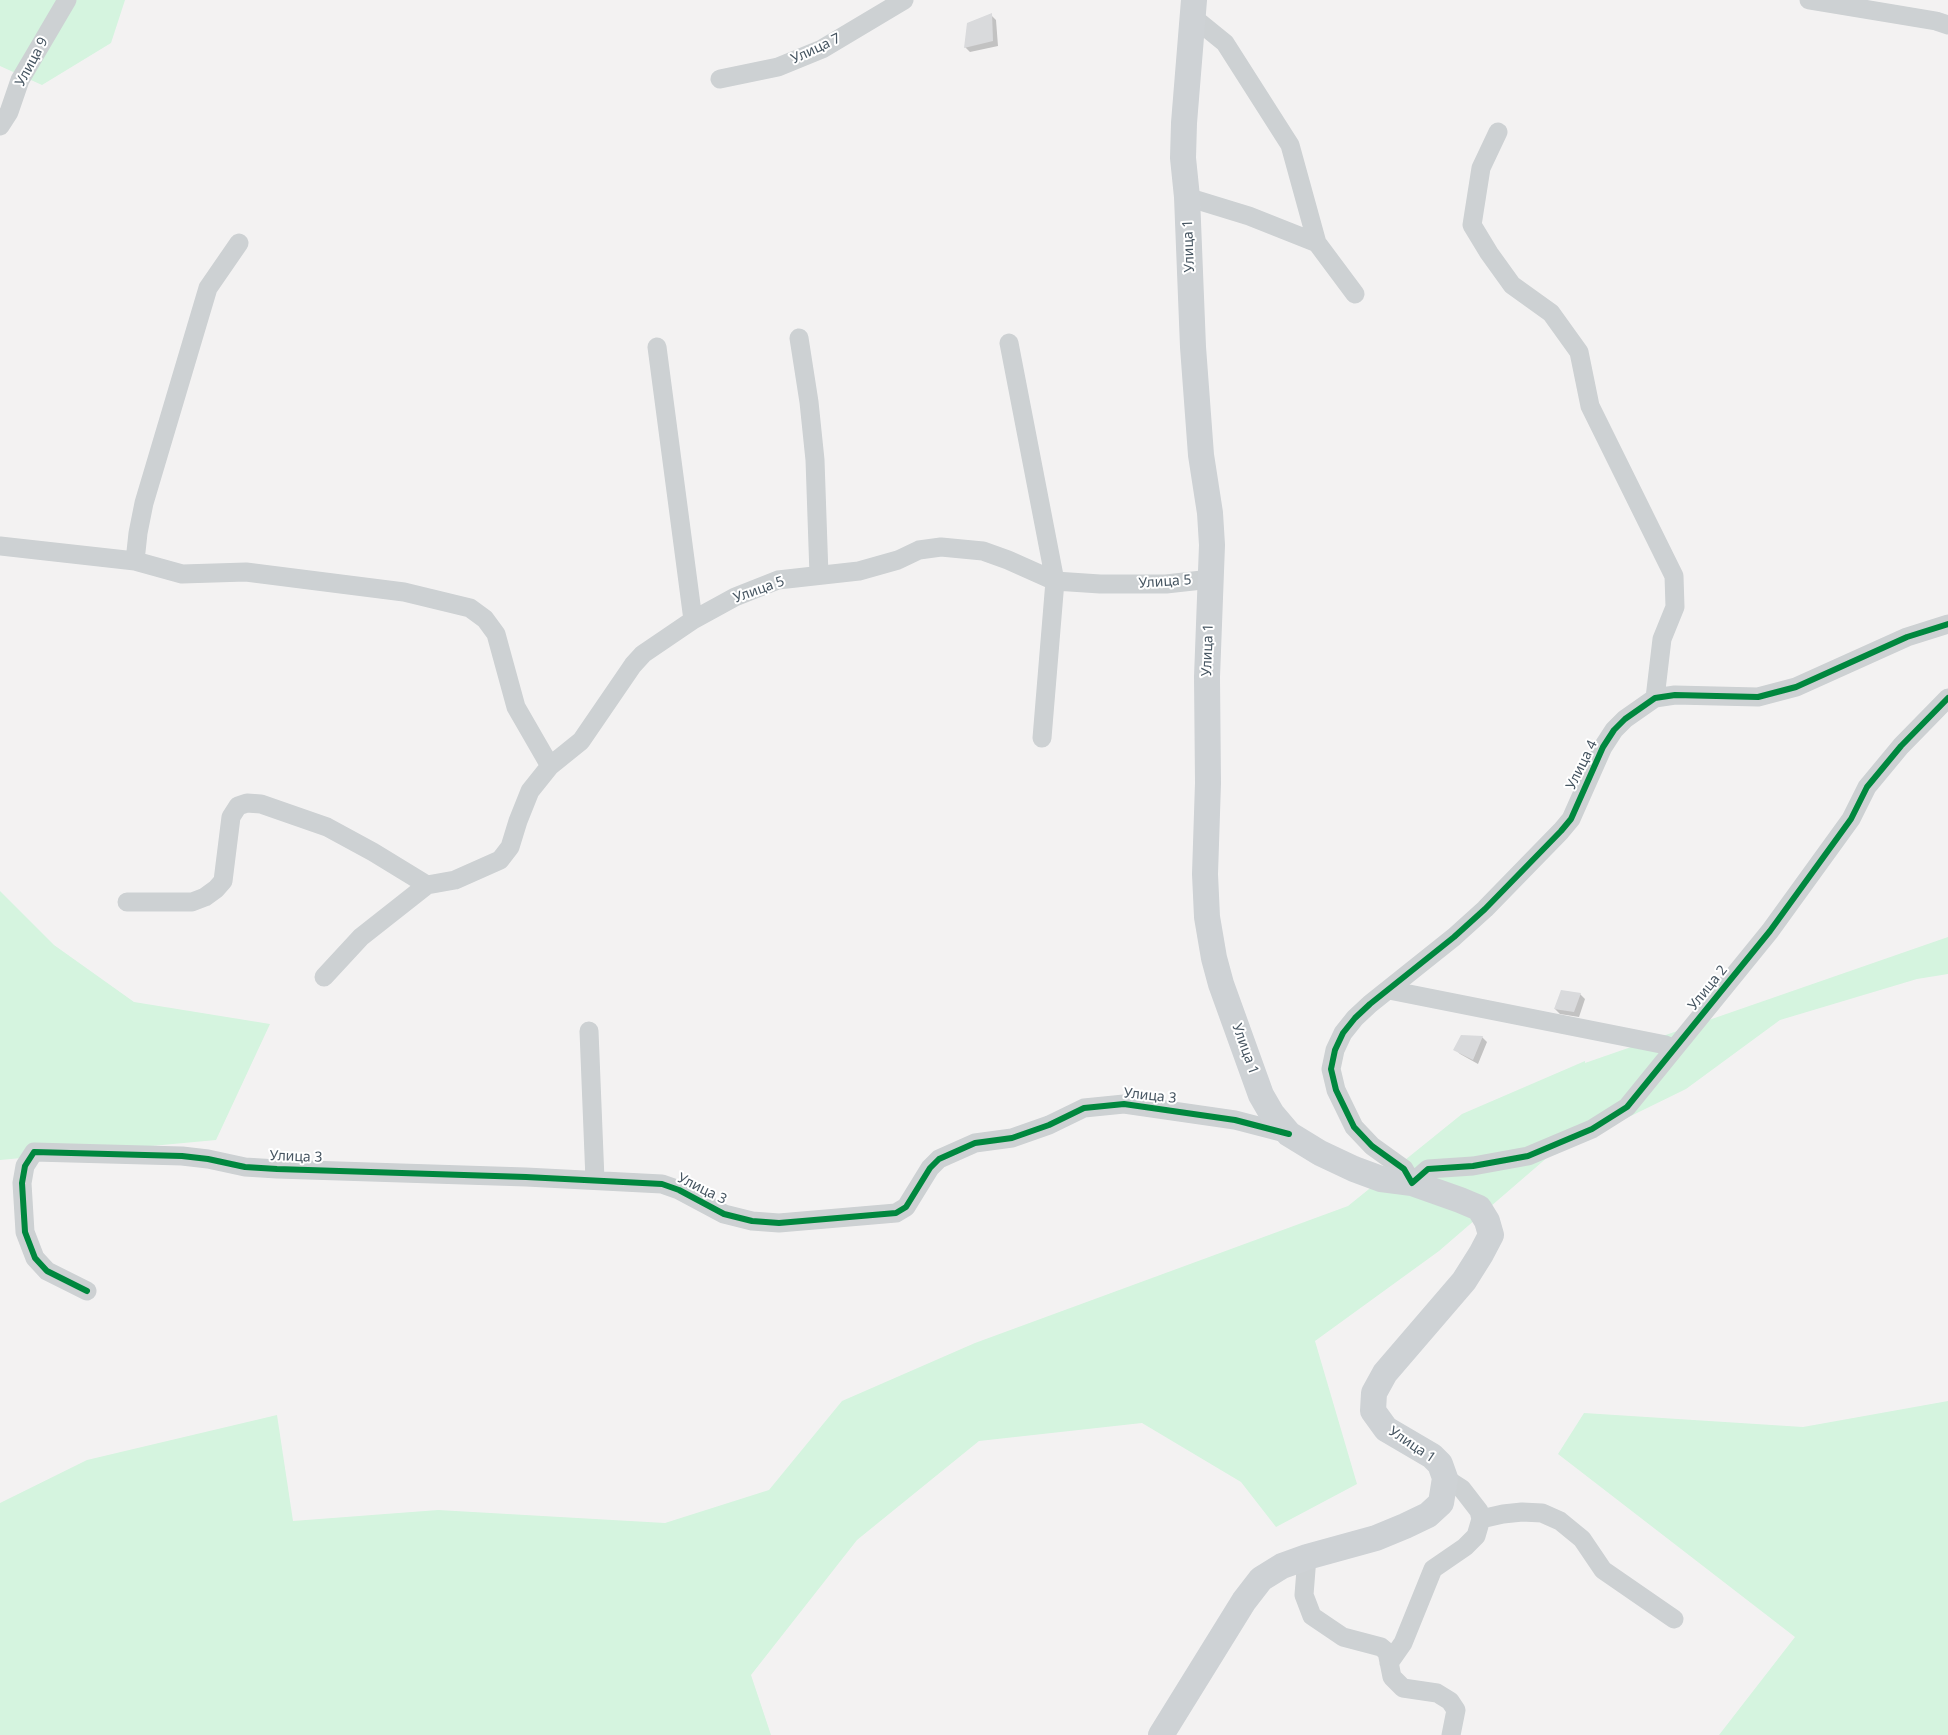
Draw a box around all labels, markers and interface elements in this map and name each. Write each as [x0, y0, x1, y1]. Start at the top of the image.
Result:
street label: Улица 7 [789, 30, 843, 68]
street label: Улица 9 [12, 35, 52, 89]
street label: Улица 1 [1180, 219, 1198, 273]
street label: Улица 5 [1138, 572, 1192, 592]
street label: Улица 5 [731, 573, 787, 607]
street label: Улица 1 [1199, 623, 1217, 677]
street label: Улица 4 [1563, 738, 1601, 792]
street label: Улица 2 [1685, 962, 1731, 1014]
street label: Улица 1 [1228, 1021, 1262, 1077]
street label: Улица 3 [1123, 1085, 1177, 1107]
street label: Улица 3 [269, 1148, 323, 1166]
street label: Улица 3 [675, 1170, 729, 1208]
street label: Улица 1 [1385, 1423, 1439, 1467]

